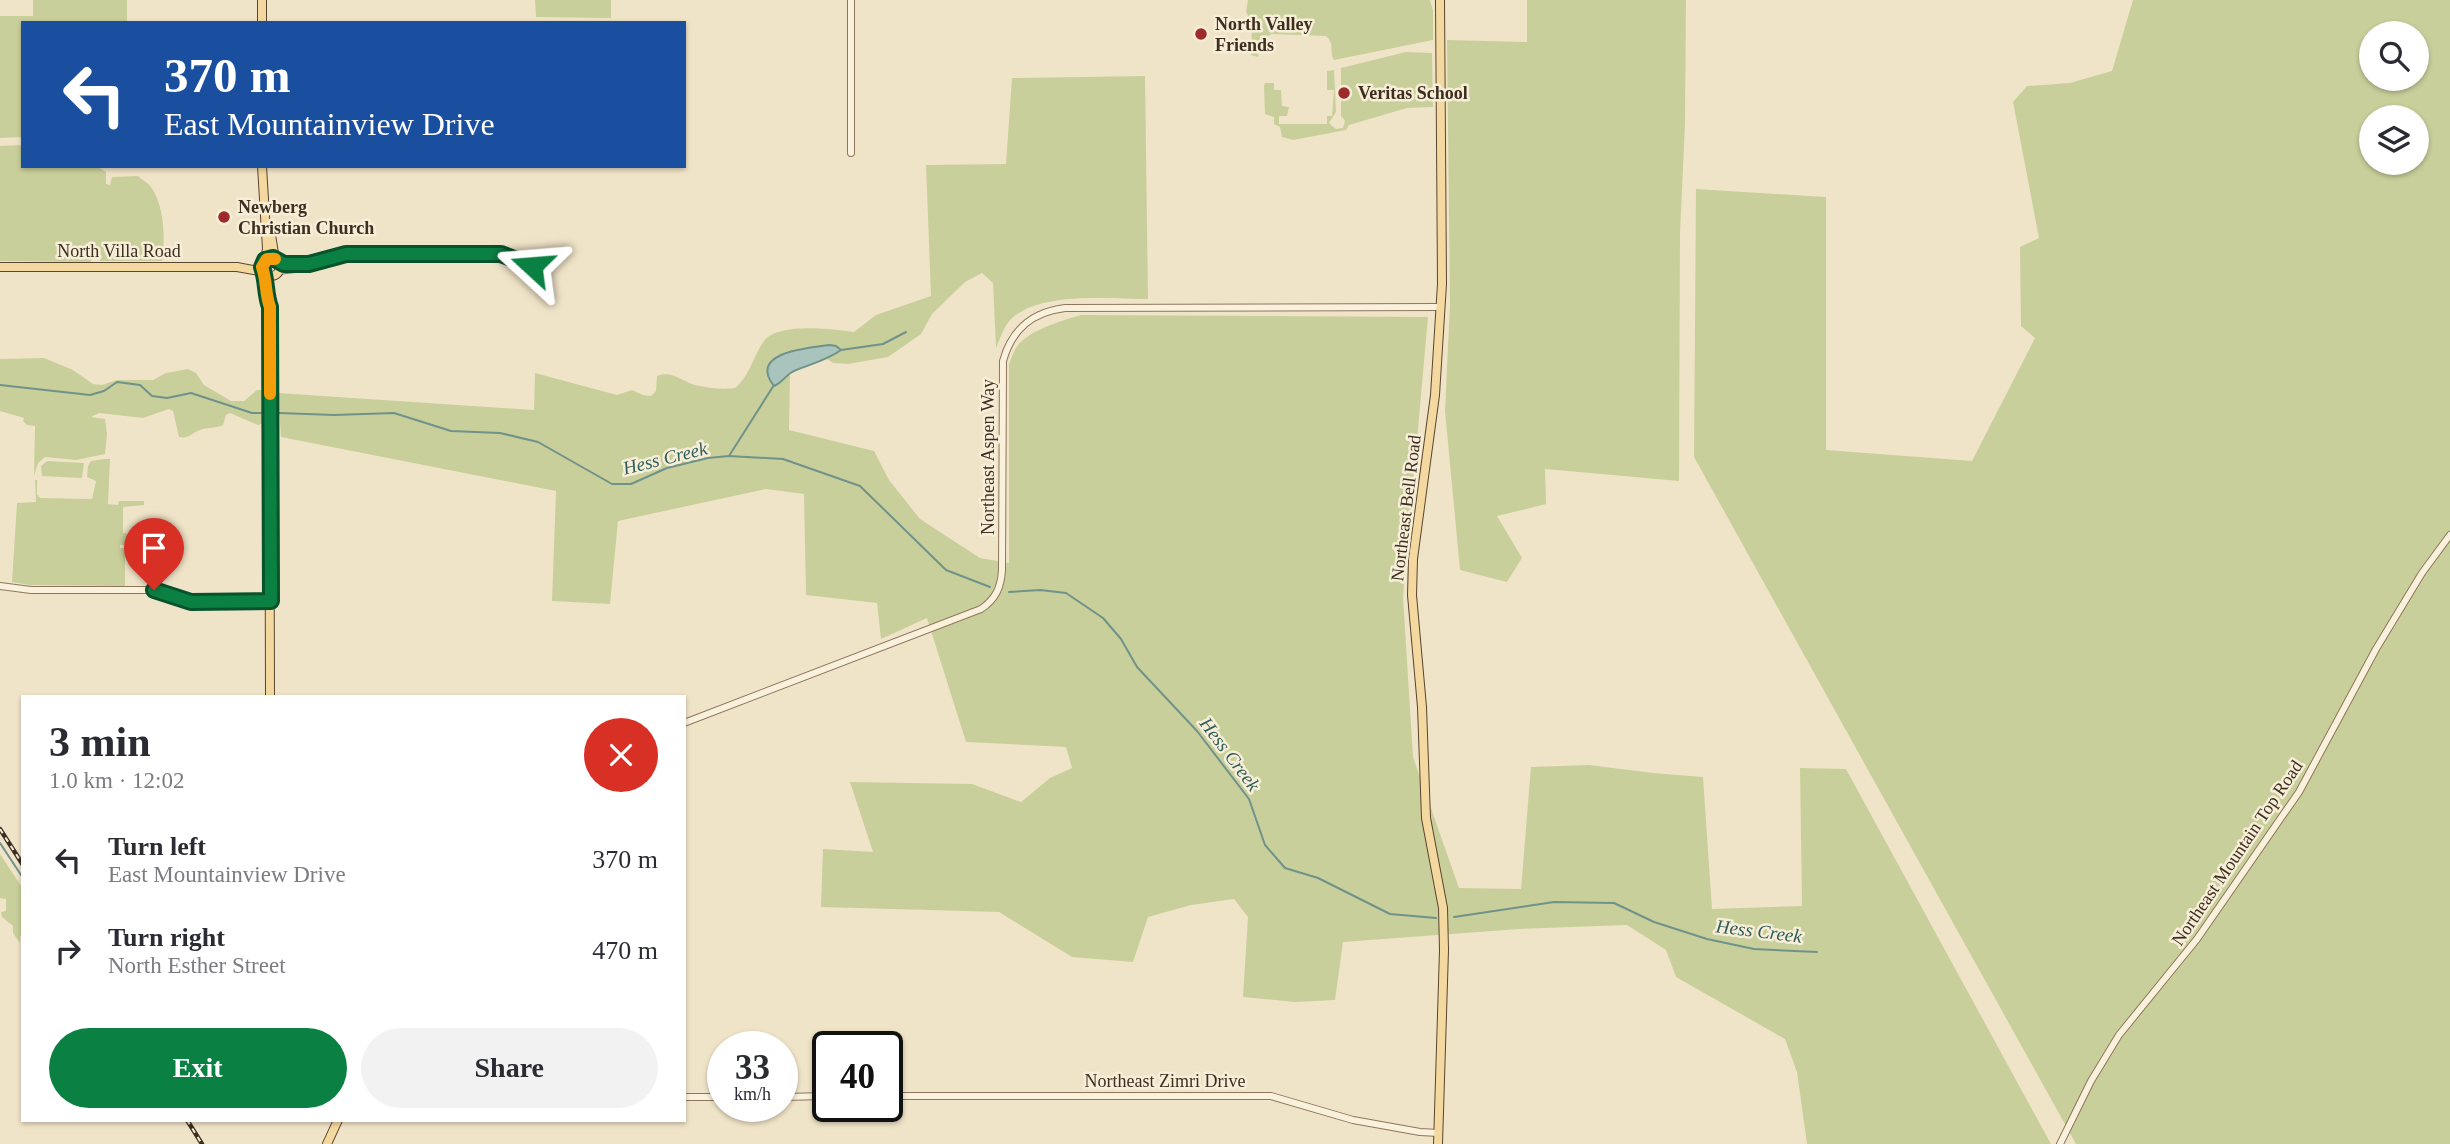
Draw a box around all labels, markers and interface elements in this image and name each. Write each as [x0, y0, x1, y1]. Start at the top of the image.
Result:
place label: North Valley Friends [1215, 14, 1313, 55]
map controls [2359, 21, 2429, 175]
button: search [2359, 21, 2429, 91]
marker: North Valley Friends [1193, 26, 1209, 42]
text: 370 m [164, 48, 291, 103]
icon: left [49, 49, 140, 140]
place label: Veritas School [1358, 83, 1468, 103]
marker: Veritas School [1336, 85, 1352, 101]
button: layers [2359, 105, 2429, 175]
text: East Mountainview Drive [164, 106, 495, 142]
place label: Newberg Christian Church [238, 197, 374, 238]
marker: Newberg Christian Church [216, 209, 232, 225]
position arrow [495, 229, 569, 303]
street label: North Villa Road [57, 241, 181, 261]
street label: Northeast Aspen Way [978, 379, 998, 535]
street label: Northeast Bell Road [1387, 434, 1425, 582]
water label: Hess Creek [620, 437, 710, 479]
pin [124, 518, 184, 590]
icon: arrive [135, 529, 173, 567]
water label: Hess Creek [1195, 712, 1265, 795]
button: close [584, 718, 658, 792]
text: 3 min [49, 719, 151, 765]
street label: Northeast Mountain Top Road [2168, 757, 2306, 949]
text: 1.0 km · 12:02 [49, 768, 184, 793]
text: Turn left [108, 832, 206, 861]
icon: left [49, 841, 87, 879]
text: 370 m [592, 845, 658, 874]
text: East Mountainview Drive [108, 862, 346, 887]
water label: Hess Creek [1714, 915, 1804, 947]
text: Turn right [108, 923, 225, 952]
icon: right [49, 932, 87, 970]
text: 470 m [592, 936, 658, 965]
text: North Esther Street [108, 953, 286, 978]
button: Exit [49, 1028, 347, 1108]
button: Share [361, 1028, 658, 1108]
speed limit sign: 40 [812, 1031, 903, 1122]
text: 33 [735, 1048, 770, 1087]
street label: Northeast Zimri Drive [1085, 1071, 1245, 1091]
text: km/h [734, 1084, 771, 1104]

